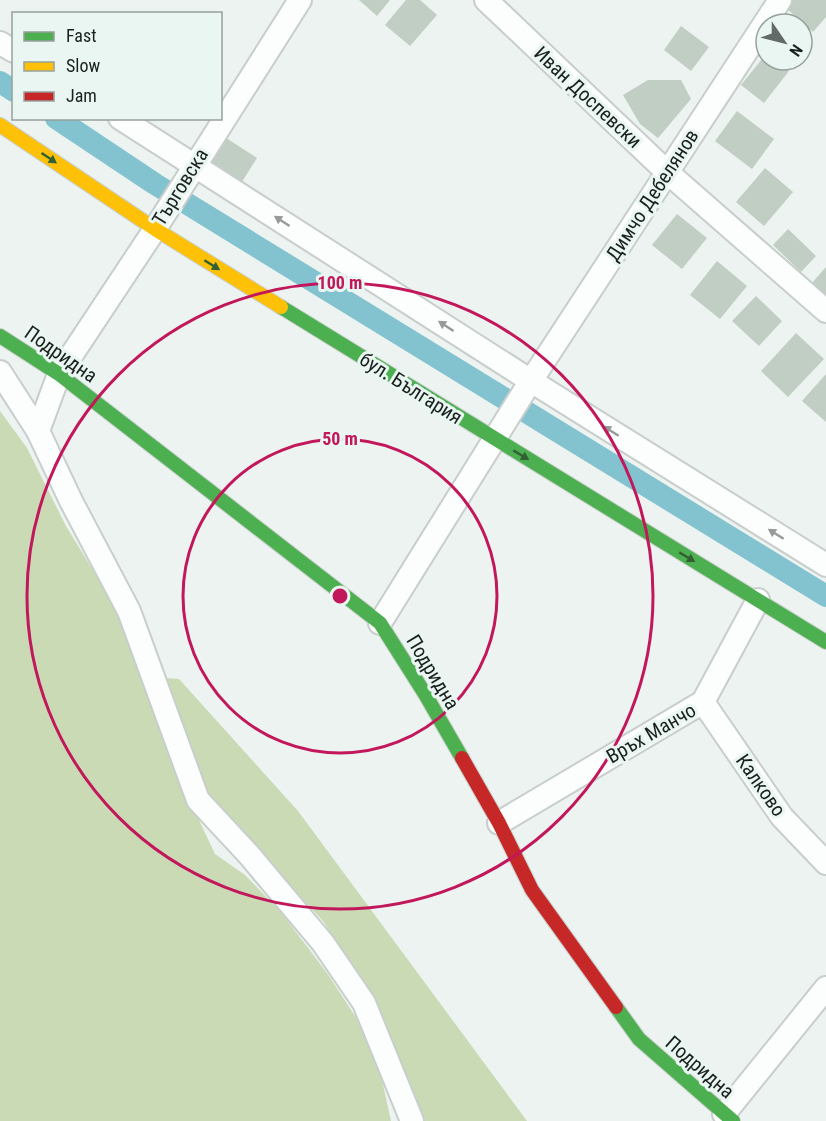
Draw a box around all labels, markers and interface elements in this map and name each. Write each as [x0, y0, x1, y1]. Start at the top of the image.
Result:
legend [12, 12, 222, 120]
north arrow [754, 12, 814, 72]
text: Fast [66, 25, 97, 46]
street label: Иван Доспевски [529, 41, 647, 153]
text: N [785, 41, 806, 60]
text: Slow [66, 55, 101, 76]
text: Jam [66, 85, 97, 106]
street label: Димчо Дебелянов [600, 125, 704, 265]
street label: Търговска [147, 144, 213, 230]
one-way arrow [40, 152, 56, 164]
one-way arrow [274, 216, 290, 227]
one-way arrow [204, 259, 220, 270]
text: 100 m [318, 272, 362, 293]
street label: Подридна [20, 320, 102, 388]
one-way arrow [438, 321, 454, 332]
street label: бул. България [355, 347, 467, 429]
one-way arrow [603, 425, 619, 436]
text: 50 m [322, 428, 358, 449]
one-way arrow [513, 450, 529, 461]
one-way arrow [768, 528, 784, 539]
one-way arrow [679, 551, 695, 562]
centre of rings [330, 586, 350, 606]
street label: Подридна [401, 630, 465, 714]
street label: Връх Манчо [602, 698, 700, 768]
street label: Калково [731, 749, 791, 821]
street label: Подридна [661, 1031, 739, 1103]

